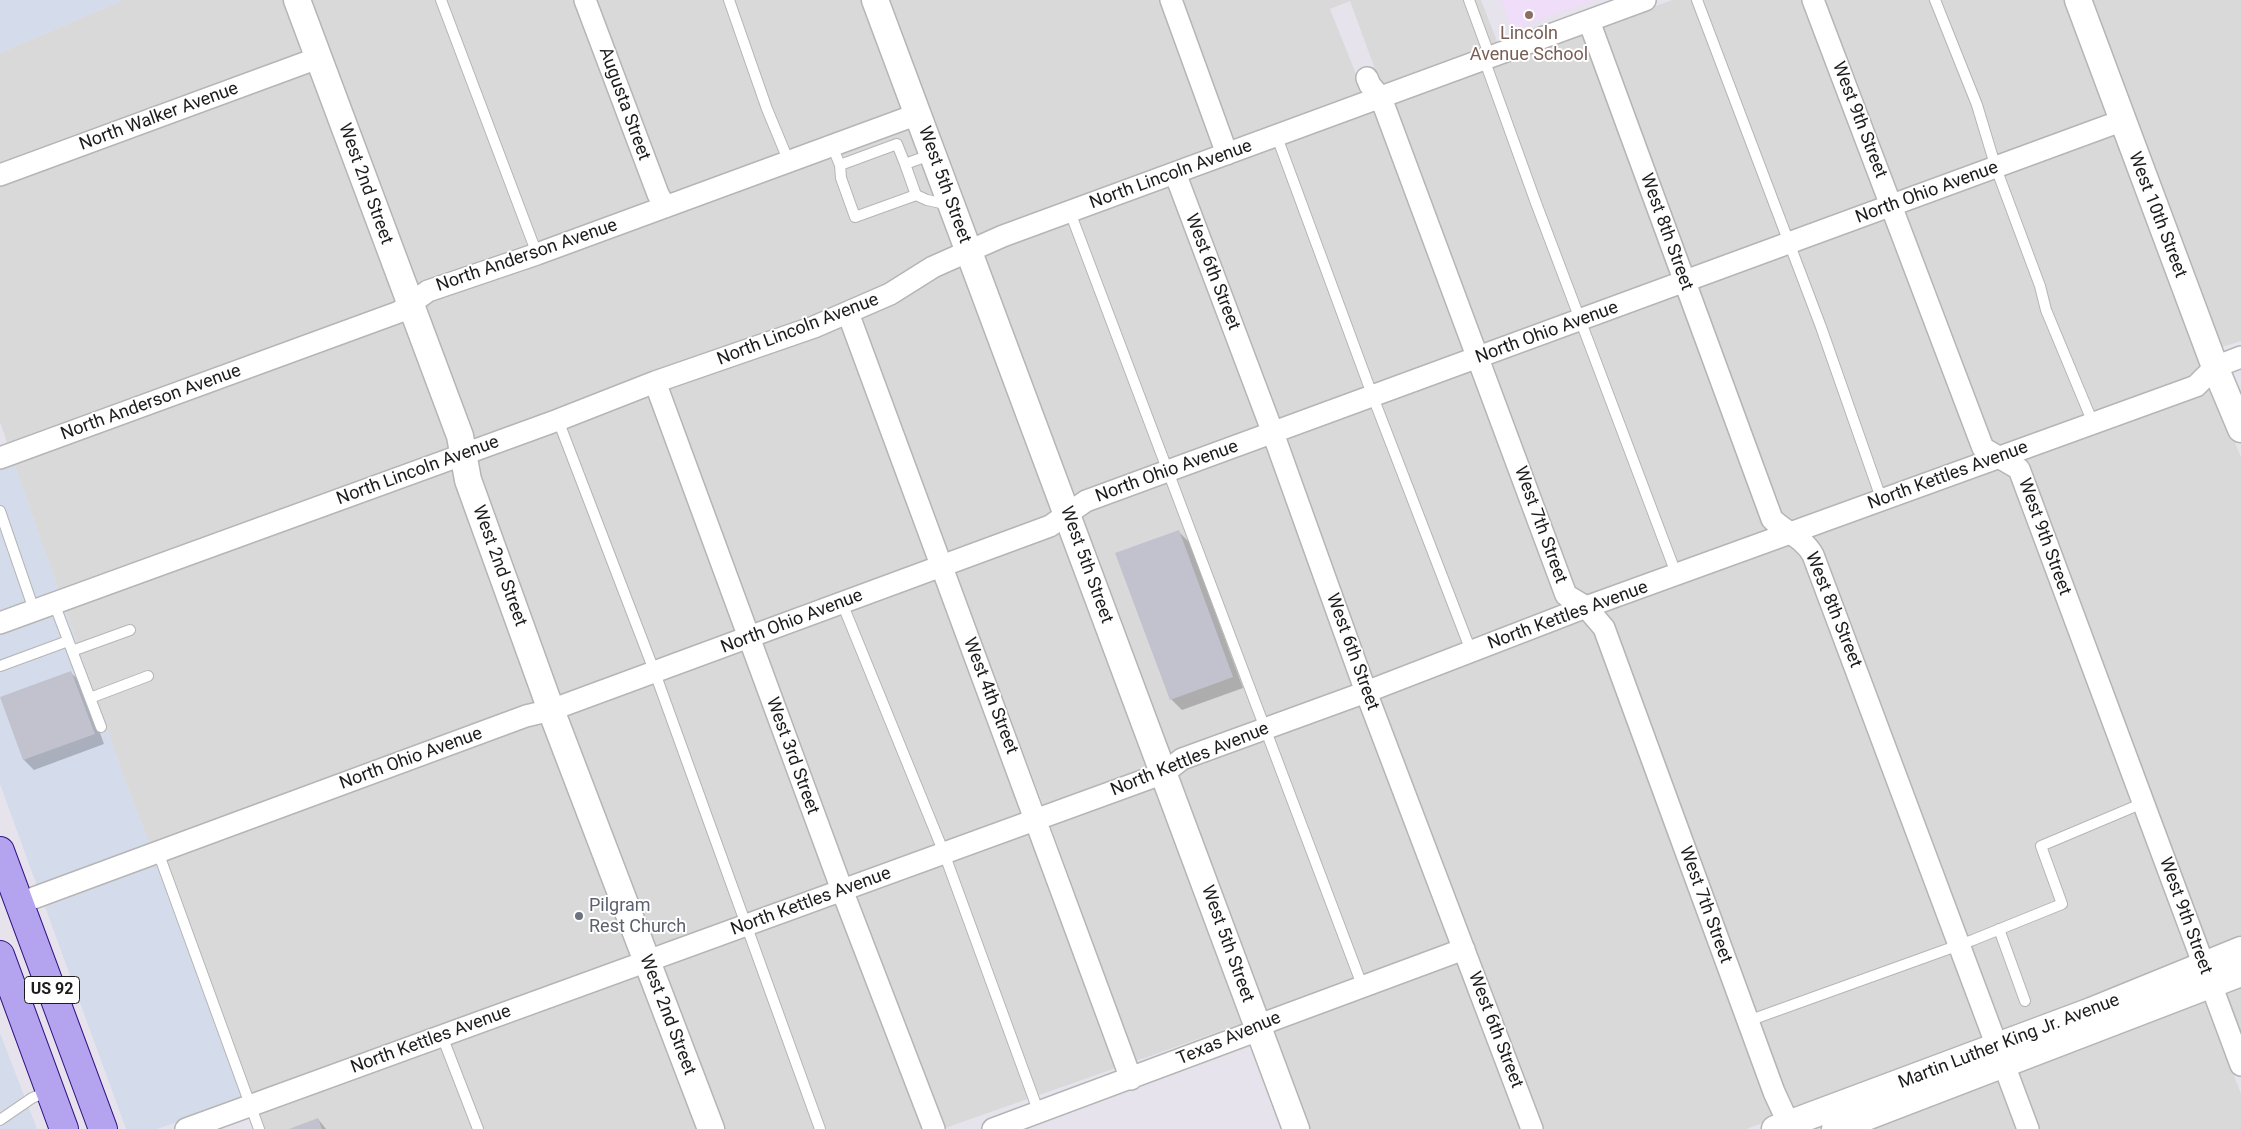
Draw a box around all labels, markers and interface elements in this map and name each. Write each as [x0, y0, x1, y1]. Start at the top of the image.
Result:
marker: Lincoln Avenue School [1523, 9, 1535, 21]
place label: Lincoln Avenue School [1470, 23, 1588, 66]
street label: Augusta Street [594, 45, 654, 163]
street label: West 9th Street [1827, 59, 1891, 181]
street label: North Walker Avenue [77, 78, 241, 156]
street label: West 2nd Street [333, 121, 397, 247]
street label: West 5th Street [913, 124, 975, 246]
street label: North Lincoln Avenue [1087, 136, 1255, 214]
street label: West 10th Street [2123, 149, 2191, 281]
street label: North Ohio Avenue [1853, 157, 2001, 229]
street label: West 8th Street [1635, 171, 1697, 293]
street label: West 6th Street [1180, 211, 1244, 333]
street label: North Anderson Avenue [434, 215, 620, 297]
street label: North Lincoln Avenue [714, 289, 882, 371]
street label: North Ohio Avenue [1473, 297, 1621, 369]
street label: North Anderson Avenue [58, 360, 244, 446]
street label: North Lincoln Avenue [334, 432, 502, 510]
street label: North Ohio Avenue [1093, 436, 1241, 508]
street label: North Kettles Avenue [1865, 437, 2031, 515]
street label: West 7th Street [1509, 464, 1571, 586]
street label: West 9th Street [2013, 476, 2075, 598]
street label: West 2nd Street [467, 503, 531, 629]
street label: West 5th Street [1055, 504, 1117, 626]
street label: West 8th Street [1800, 549, 1866, 671]
street label: North Kettles Avenue [1485, 577, 1651, 655]
street label: North Ohio Avenue [718, 585, 866, 659]
street label: West 6th Street [1321, 591, 1383, 713]
street label: West 4th Street [958, 635, 1022, 757]
street label: West 3rd Street [761, 694, 823, 818]
street label: North Kettles Avenue [1108, 718, 1272, 802]
street label: North Ohio Avenue [337, 723, 485, 795]
street label: West 7th Street [1674, 844, 1736, 966]
street label: West 9th Street [2154, 855, 2216, 977]
street label: North Kettles Avenue [728, 863, 894, 941]
street label: West 5th Street [1196, 883, 1258, 1005]
place label: Pilgram Rest Church [589, 895, 686, 938]
marker: Pilgram Rest Church [573, 910, 585, 922]
street label: West 2nd Street [634, 952, 700, 1078]
street label: West 6th Street [1463, 969, 1527, 1091]
road number: US 92 [24, 976, 80, 1004]
street label: Martin Luther King Jr. Avenue [1895, 990, 2123, 1094]
street label: North Kettles Avenue [348, 1001, 514, 1079]
street label: Texas Avenue [1174, 1007, 1284, 1071]

